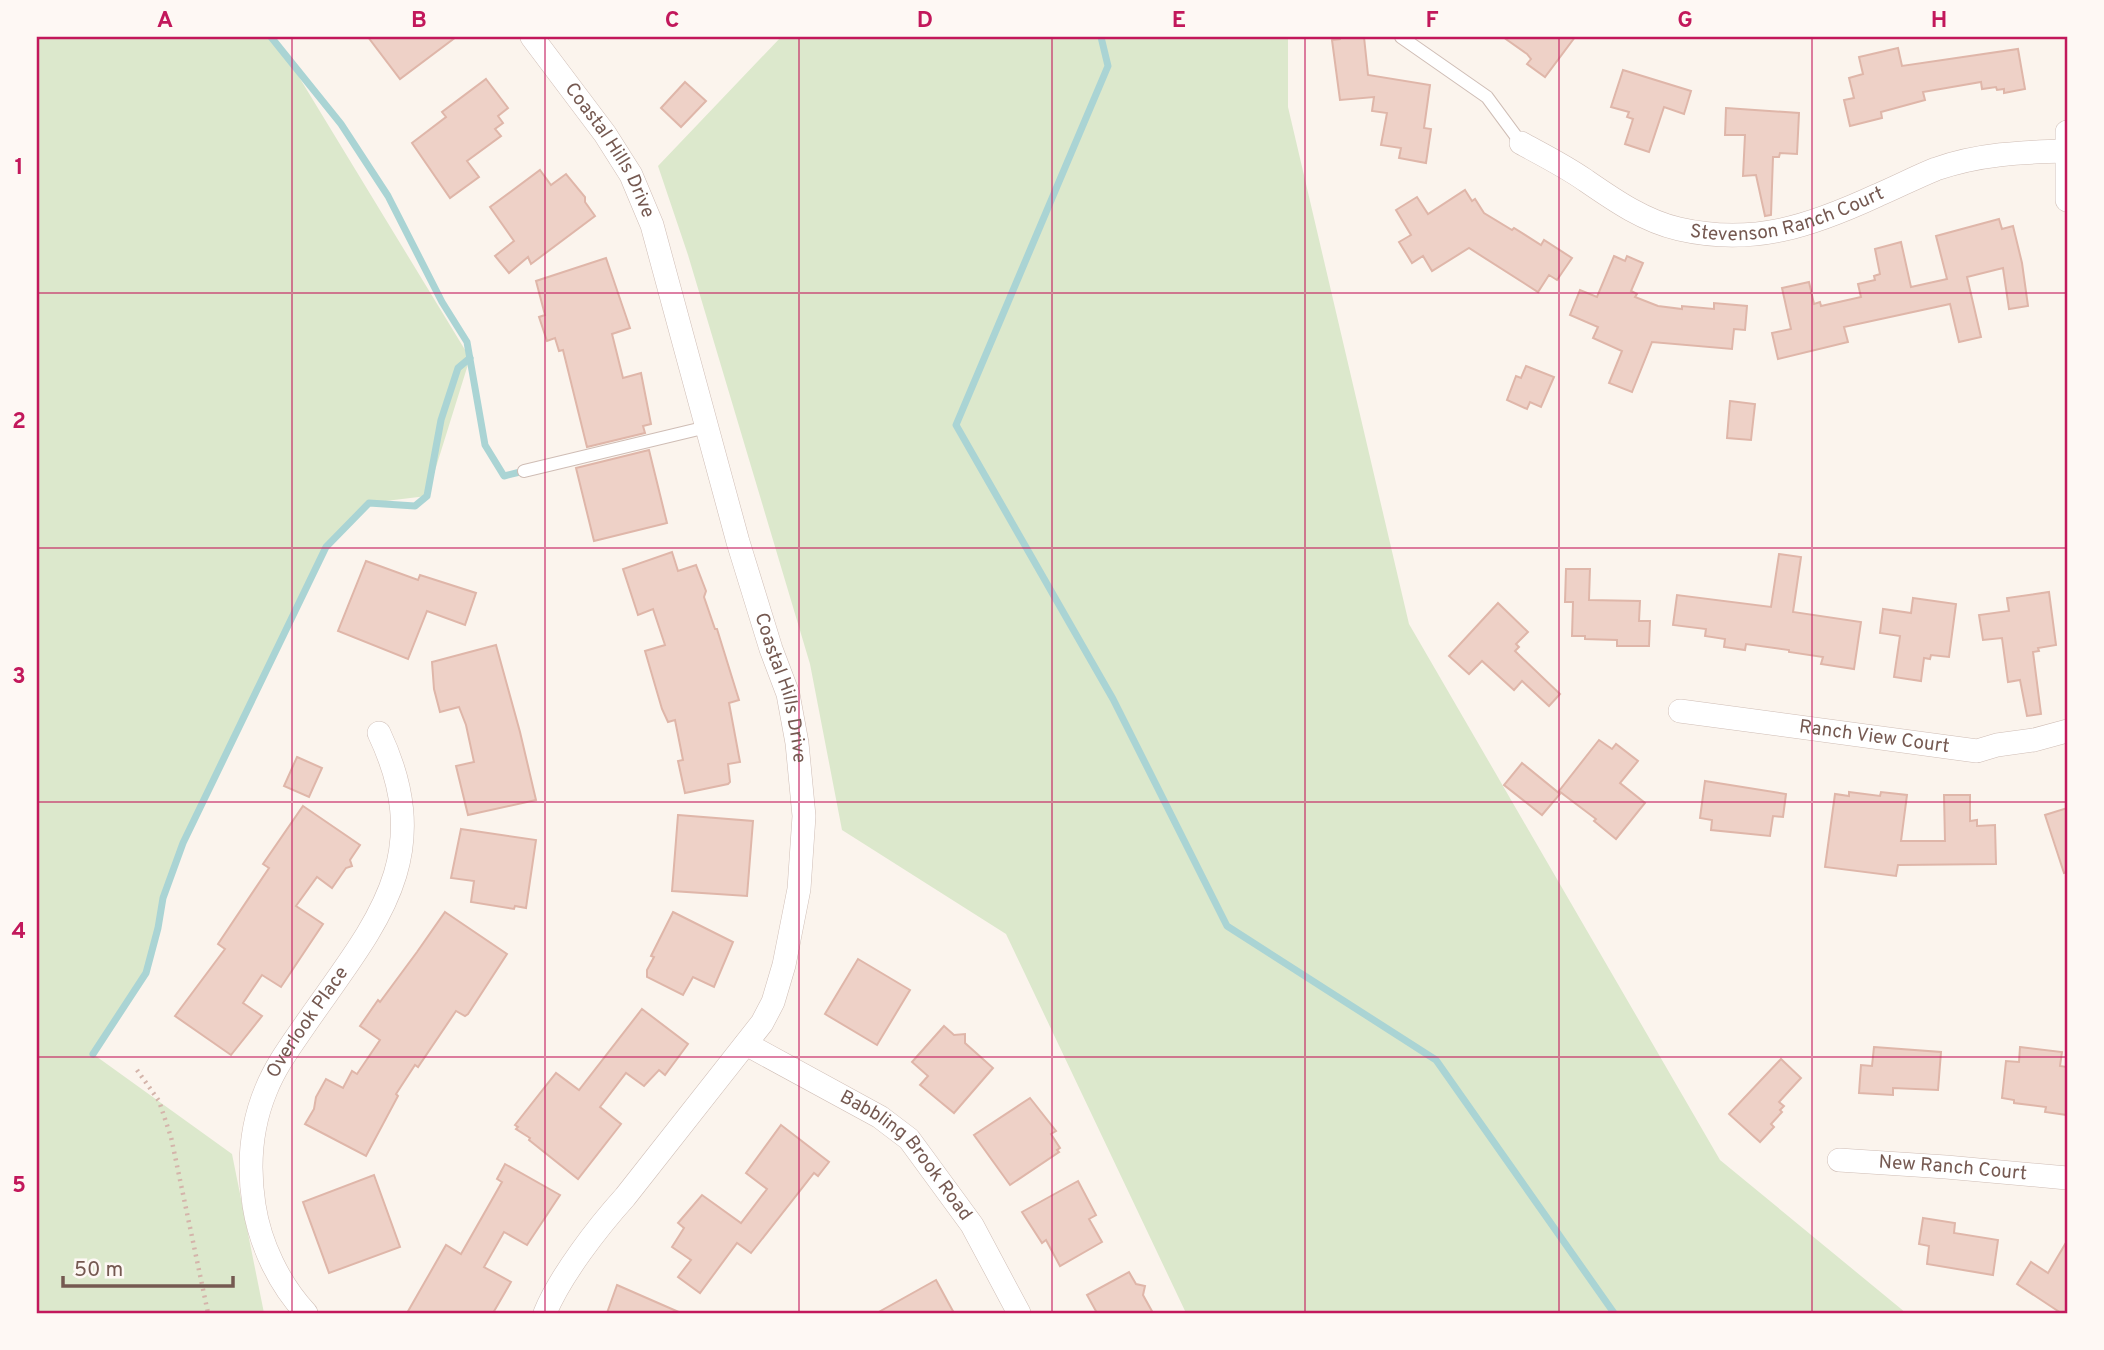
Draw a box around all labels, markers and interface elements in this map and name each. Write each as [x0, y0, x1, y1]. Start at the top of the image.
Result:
text: A [157, 7, 173, 36]
text: B [411, 7, 427, 36]
text: C [665, 7, 679, 36]
text: D [917, 7, 933, 36]
text: E [1172, 7, 1186, 36]
text: F [1425, 7, 1439, 36]
text: G [1677, 7, 1693, 36]
text: H [1931, 7, 1947, 36]
street label: Coastal Hills Drive [559, 78, 660, 222]
text: 1 [14, 154, 24, 183]
street label: Stevenson Ranch Court [1688, 182, 1888, 247]
text: 2 [12, 408, 26, 437]
street label: Coastal Hills Drive [749, 610, 811, 764]
text: 3 [12, 663, 26, 692]
street label: Ranch View Court [1797, 715, 1951, 759]
text: 4 [12, 918, 26, 947]
street label: Overlook Place [261, 962, 354, 1082]
street label: Babbling Brook Road [835, 1085, 977, 1226]
street label: New Ranch Court [1878, 1151, 2028, 1186]
text: 5 [12, 1172, 26, 1201]
scale bar [63, 1245, 233, 1289]
text: 50 m [74, 1257, 123, 1284]

